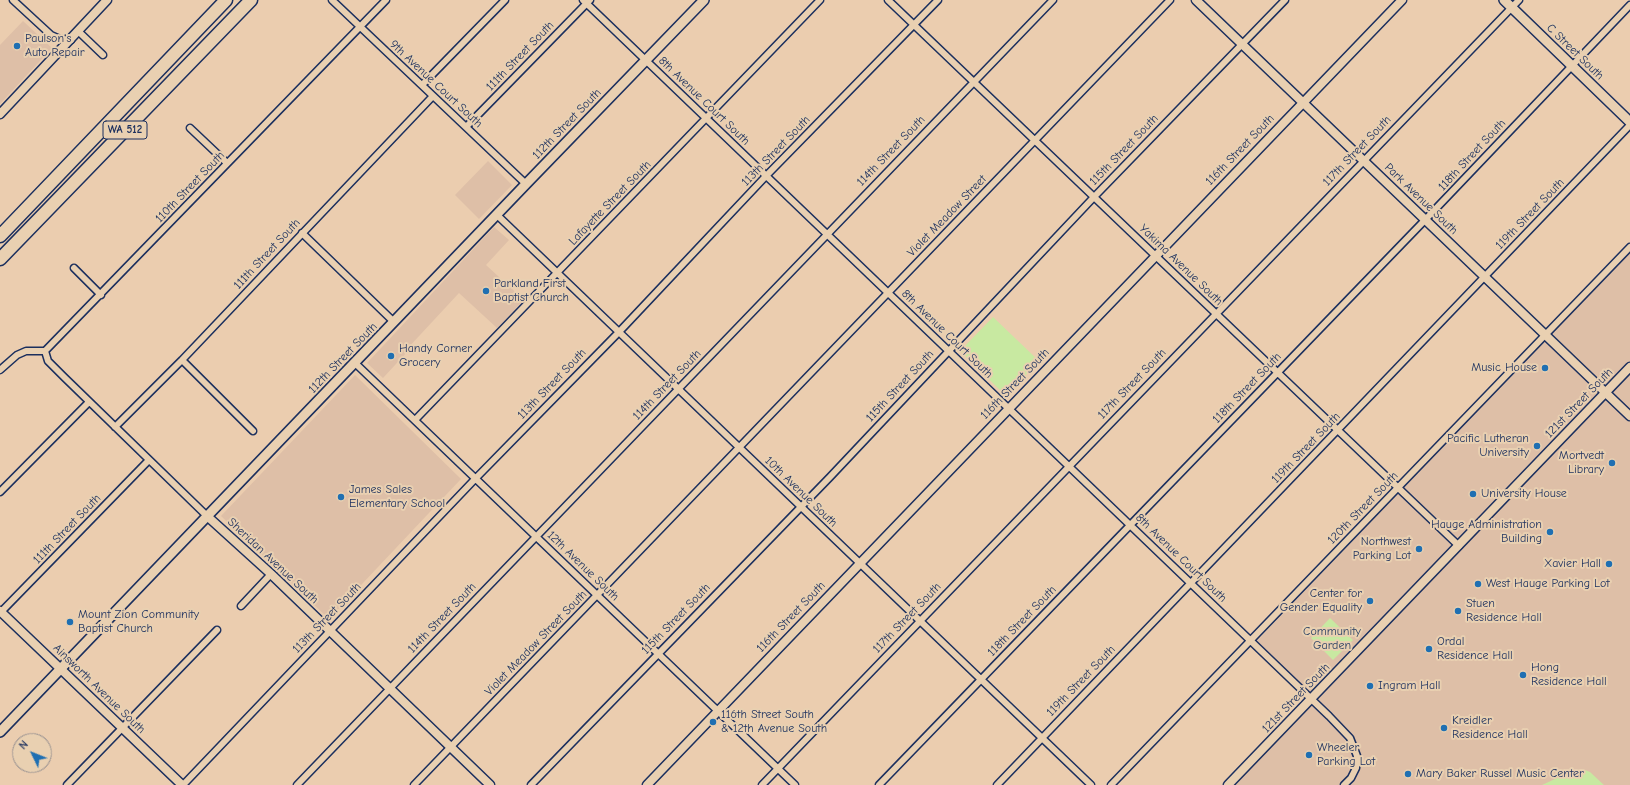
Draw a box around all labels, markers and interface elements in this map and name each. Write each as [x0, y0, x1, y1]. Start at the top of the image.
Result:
street label: 111th Street South [483, 18, 557, 94]
street label: C Street South [1543, 21, 1607, 83]
place label: Paulson's Auto Repair [25, 32, 85, 60]
street label: 9th Avenue Court South [387, 37, 485, 131]
marker: Paulson's Auto Repair [12, 41, 22, 51]
street label: 8th Avenue Court South [655, 54, 753, 148]
street label: 112th Street South [530, 86, 604, 162]
street label: 115th Street South [1087, 112, 1161, 188]
street label: 116th Street South [1203, 112, 1277, 188]
street label: 113th Street South [739, 113, 813, 189]
street label: 114th Street South [854, 113, 928, 189]
street label: 117th Street South [1320, 113, 1394, 189]
street label: 118th Street South [1435, 116, 1509, 194]
road number: WA 512 [103, 121, 147, 139]
street label: 110th Street South [152, 148, 228, 226]
street label: Lafayette Street South [566, 158, 654, 248]
street label: Park Avenue South [1381, 160, 1461, 238]
street label: Violet Meadow Street [904, 172, 990, 260]
street label: 119th Street South [1493, 176, 1567, 252]
street label: 111th Street South [231, 216, 303, 292]
street label: Yakima Avenue South [1136, 221, 1226, 309]
place label: Parkland First Baptist Church [494, 277, 569, 305]
marker: Parkland First Baptist Church [481, 286, 491, 296]
street label: 8th Avenue Court South [898, 287, 996, 381]
street label: 112th Street South [306, 320, 380, 396]
place label: Handy Corner Grocery [399, 342, 472, 370]
street label: 113th Street South [515, 346, 589, 422]
street label: 116th Street South [978, 346, 1052, 422]
street label: 117th Street South [1095, 346, 1169, 422]
street label: 114th Street South [630, 347, 704, 423]
street label: 115th Street South [863, 347, 937, 425]
street label: 118th Street South [1210, 350, 1284, 426]
marker: Handy Corner Grocery [386, 351, 396, 361]
place label: Music House [1471, 361, 1537, 375]
marker: Music House [1540, 363, 1550, 373]
street label: 121st Street South [1542, 365, 1616, 441]
street label: 119th Street South [1269, 410, 1343, 486]
place label: Pacific Lutheran University [1447, 432, 1529, 460]
marker: Pacific Lutheran University [1532, 441, 1542, 451]
place label: Mortvedt Library [1559, 449, 1604, 477]
street label: 10th Avenue South [762, 454, 840, 530]
marker: Mortvedt Library [1607, 458, 1617, 468]
street label: 120th Street South [1325, 469, 1401, 547]
place label: James Sales Elementary School [349, 483, 445, 511]
place label: University House [1481, 487, 1567, 501]
marker: University House [1468, 489, 1478, 499]
street label: 111th Street South [30, 491, 104, 567]
marker: James Sales Elementary School [336, 492, 346, 502]
street label: 8th Avenue Court South [1132, 511, 1230, 605]
street label: Sheridan Avenue South [224, 515, 322, 607]
place label: Hauge Administration Building [1431, 518, 1542, 546]
marker: Hauge Administration Building [1545, 527, 1555, 537]
street label: 12th Avenue South [544, 528, 622, 604]
place label: Northwest Parking Lot [1353, 535, 1411, 563]
marker: Northwest Parking Lot [1414, 544, 1424, 554]
place label: Xavier Hall [1544, 557, 1601, 571]
marker: Xavier Hall [1604, 559, 1614, 569]
place label: West Hauge Parking Lot [1486, 577, 1610, 591]
street label: 116th Street South [754, 579, 828, 655]
marker: West Hauge Parking Lot [1473, 579, 1483, 589]
street label: 113th Street South [290, 580, 364, 656]
street label: 114th Street South [405, 580, 479, 656]
street label: 117th Street South [870, 580, 944, 656]
street label: 115th Street South [639, 581, 713, 657]
street label: 118th Street South [985, 583, 1059, 659]
street label: Violet Meadow Street South [482, 587, 590, 699]
place label: Center for Gender Equality [1280, 587, 1362, 615]
marker: Center for Gender Equality [1365, 596, 1375, 606]
place label: Stuen Residence Hall [1466, 597, 1542, 625]
marker: Stuen Residence Hall [1453, 606, 1463, 616]
place label: Mount Zion Community Baptist Church [78, 608, 199, 636]
marker: Mount Zion Community Baptist Church [65, 617, 75, 627]
park label: Community Garden [1303, 625, 1361, 653]
place label: Ordal Residence Hall [1437, 635, 1513, 663]
street label: Ainsworth Avenue South [50, 641, 148, 737]
street label: 119th Street South [1044, 643, 1118, 719]
marker: Ordal Residence Hall [1424, 644, 1434, 654]
street label: 121st Street South [1259, 660, 1333, 736]
place label: Hong Residence Hall [1531, 661, 1607, 689]
marker: Hong Residence Hall [1518, 670, 1528, 680]
place label: Ingram Hall [1378, 679, 1440, 693]
marker: Ingram Hall [1365, 681, 1375, 691]
place label: 116th Street South & 12th Avenue South [721, 708, 827, 736]
place label: Kreidler Residence Hall [1452, 714, 1528, 742]
marker: 116th Street South & 12th Avenue South [708, 717, 718, 727]
marker: Kreidler Residence Hall [1439, 723, 1449, 733]
north arrow [12, 733, 52, 773]
text: N [16, 738, 31, 752]
place label: Wheeler Parking Lot [1317, 741, 1375, 769]
marker: Wheeler Parking Lot [1304, 750, 1314, 760]
place label: Mary Baker Russel Music Center [1416, 767, 1584, 781]
marker: Mary Baker Russel Music Center [1403, 769, 1413, 779]

